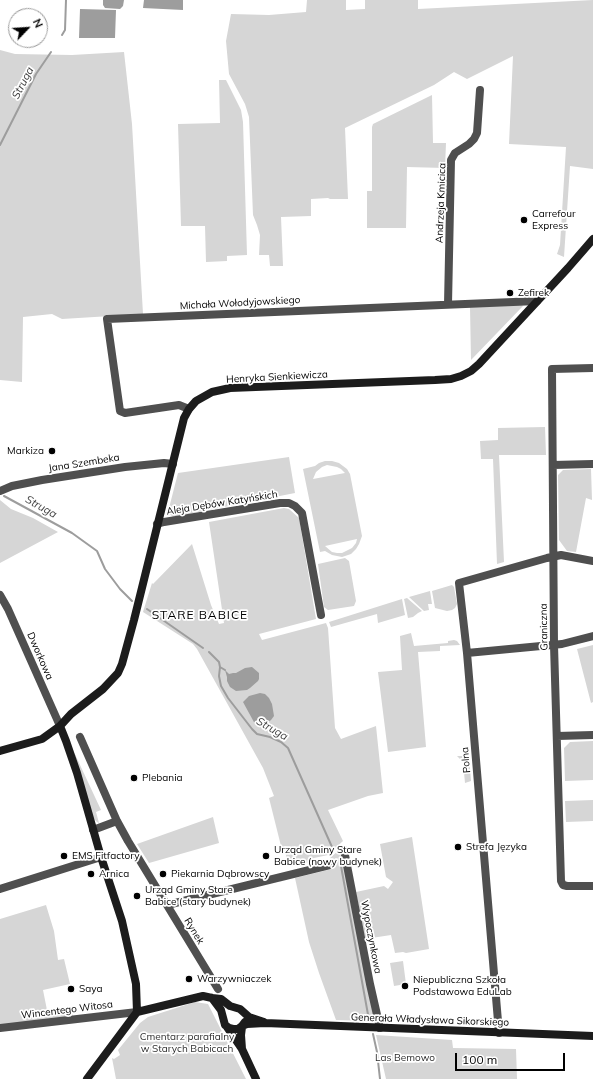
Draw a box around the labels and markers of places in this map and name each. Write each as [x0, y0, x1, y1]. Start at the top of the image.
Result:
place label: Carrefour Express [532, 208, 576, 232]
marker: Carrefour Express [519, 215, 529, 225]
place label: Zefirek [518, 287, 549, 299]
marker: Zefirek [505, 288, 515, 298]
place label: Markiza [7, 445, 44, 457]
marker: Markiza [47, 446, 57, 456]
place label: Plebania [142, 772, 183, 784]
marker: Plebania [129, 773, 139, 783]
place label: Strefa Języka [466, 841, 527, 853]
marker: Strefa Języka [453, 842, 463, 852]
place label: Urząd Gminy Stare Babice (nowy budynek) [274, 844, 382, 868]
place label: EMS Fitfactory [72, 850, 140, 862]
marker: EMS Fitfactory [59, 851, 69, 861]
marker: Urząd Gminy Stare Babice (nowy budynek) [261, 851, 271, 861]
place label: Arnica [99, 868, 129, 880]
place label: Piekarnia Dąbrowscy [171, 868, 269, 880]
marker: Arnica [86, 869, 96, 879]
marker: Piekarnia Dąbrowscy [158, 869, 168, 879]
place label: Urząd Gminy Stare Babice (stary budynek) [145, 884, 251, 908]
marker: Urząd Gminy Stare Babice (stary budynek) [132, 891, 142, 901]
place label: Warzywniaczek [197, 973, 271, 985]
marker: Warzywniaczek [184, 974, 194, 984]
place label: Niepubliczna Szkoła Podstawowa EduLab [413, 974, 512, 998]
marker: Niepubliczna Szkoła Podstawowa EduLab [400, 981, 410, 991]
place label: Saya [79, 983, 102, 995]
marker: Saya [66, 984, 76, 994]

